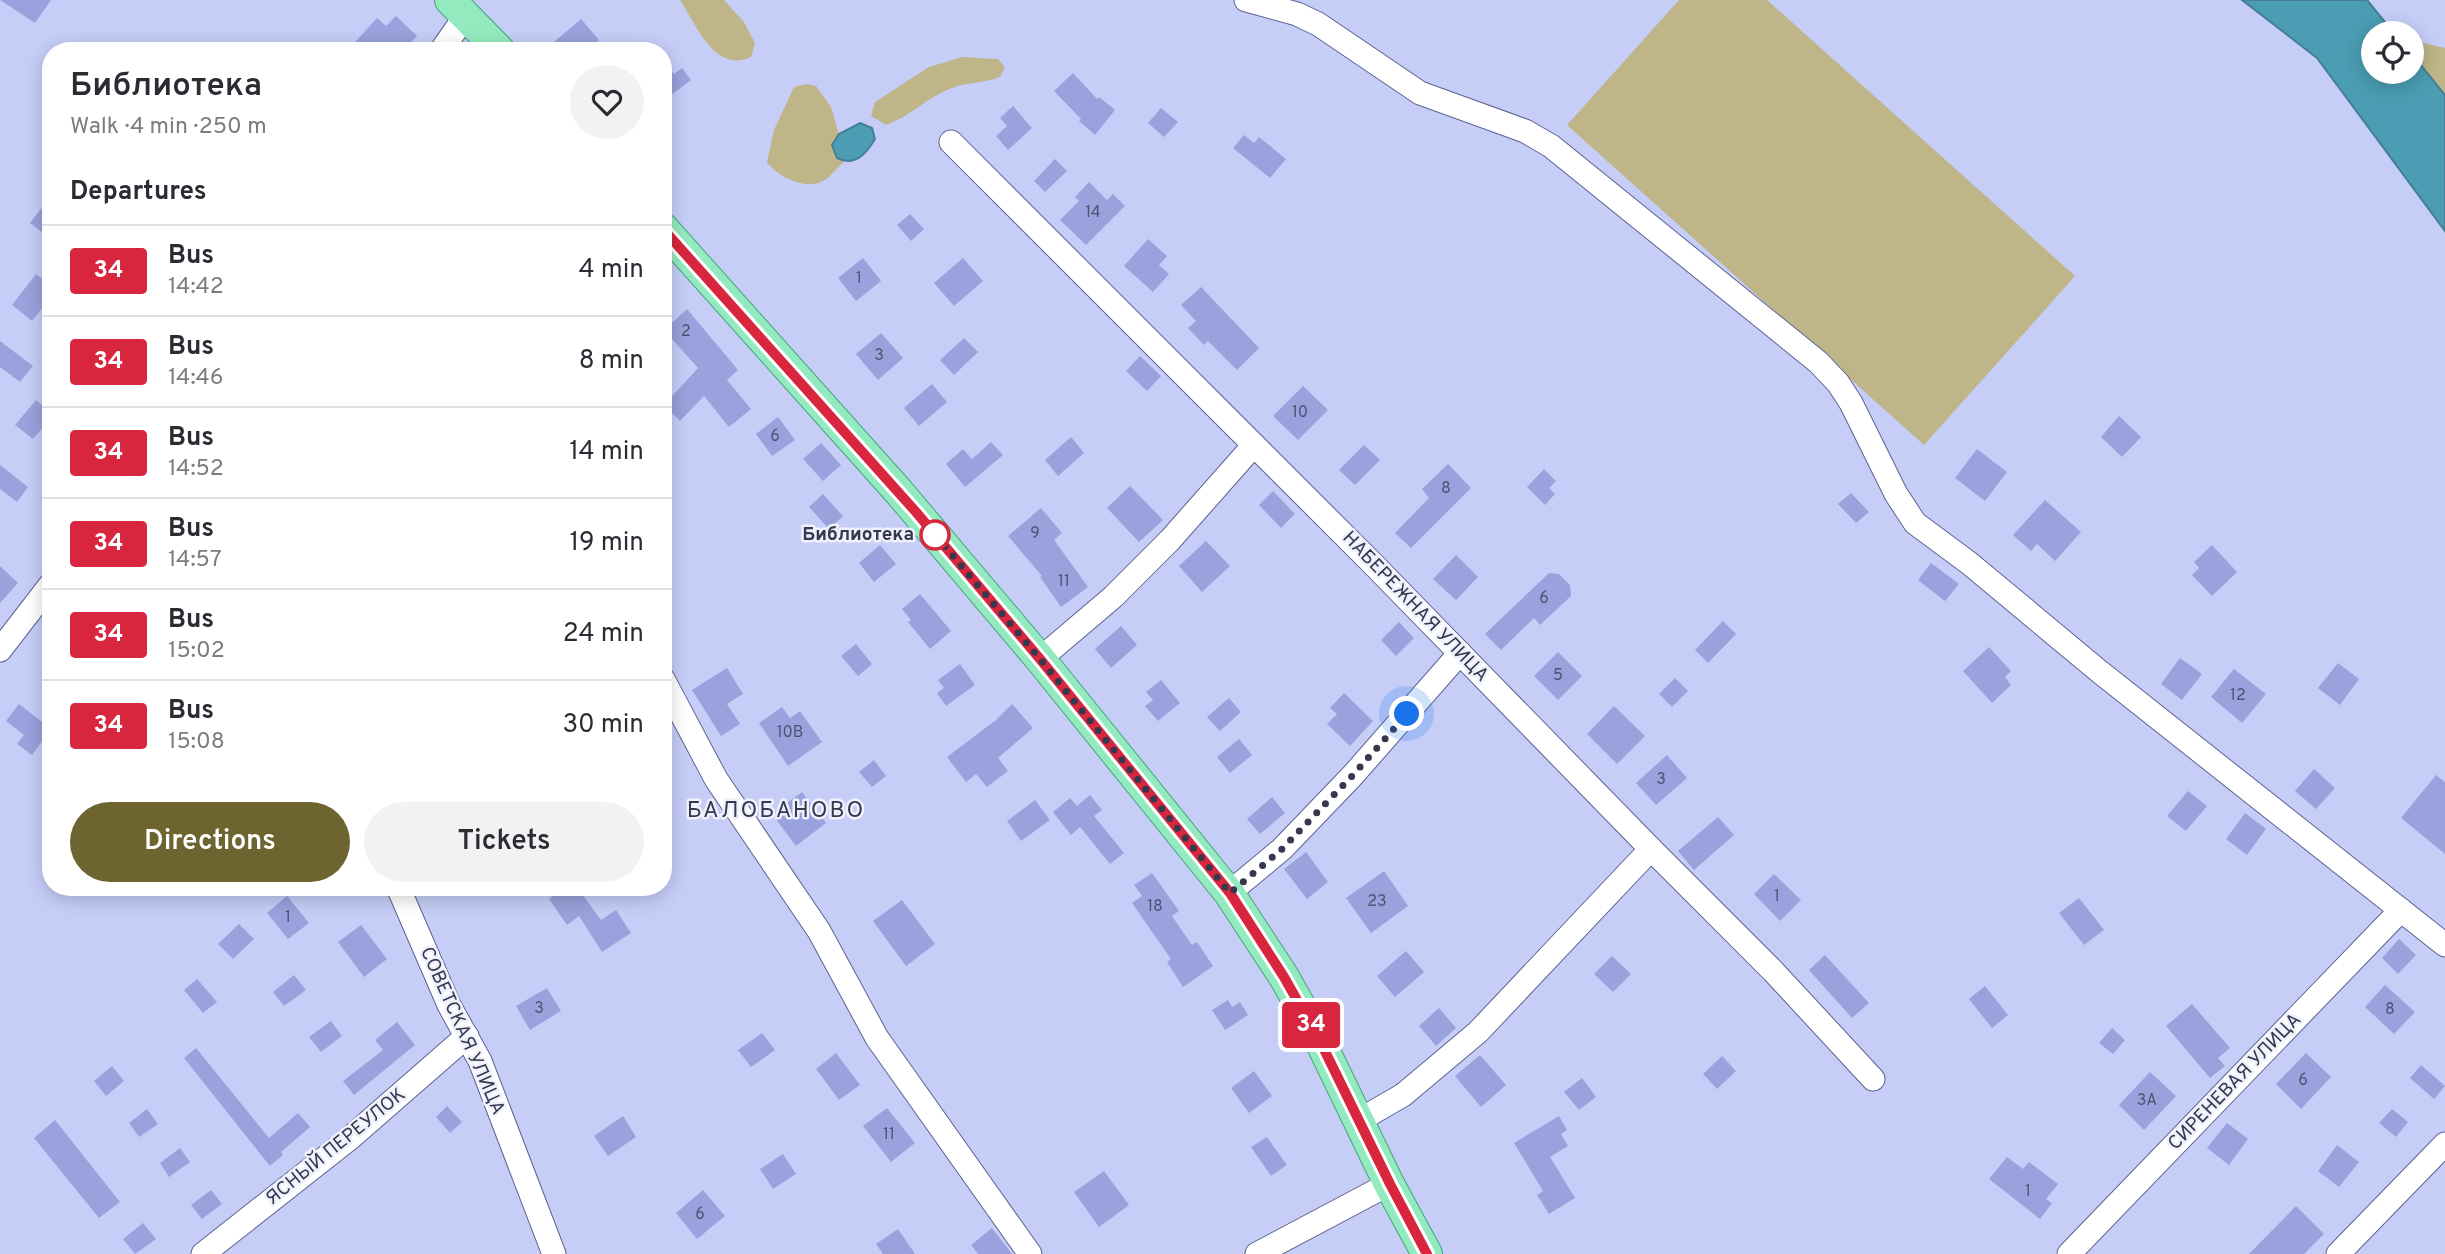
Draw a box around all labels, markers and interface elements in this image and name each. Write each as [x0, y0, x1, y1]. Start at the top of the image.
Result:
map controls [2361, 21, 2424, 84]
button: locate [2361, 21, 2424, 84]
button: heart [570, 65, 644, 139]
text: Библиотека [70, 66, 262, 108]
text: Walk · 4 min · 250 m [70, 113, 267, 142]
text: Departures [70, 176, 207, 209]
house number: 14 [1085, 203, 1101, 223]
text: Bus [168, 240, 214, 273]
text: 4 min [578, 254, 644, 287]
text: 34 [94, 256, 123, 286]
house number: 1 [856, 269, 862, 289]
text: 14:42 [168, 273, 224, 302]
house number: 2 [681, 322, 691, 342]
text: Bus [168, 331, 214, 364]
text: 8 min [579, 345, 644, 378]
house number: 3 [874, 346, 884, 366]
text: 34 [94, 347, 123, 377]
text: 14:46 [168, 364, 224, 393]
house number: 10 [1292, 403, 1308, 423]
text: Bus [168, 422, 214, 455]
house number: 6 [770, 427, 780, 447]
text: 14 min [569, 436, 644, 469]
text: 34 [94, 438, 123, 468]
text: 14:52 [168, 455, 224, 484]
house number: 8 [1441, 479, 1451, 499]
text: Bus [168, 513, 214, 546]
marker: Библиотека [920, 520, 950, 550]
place label: Библиотека [802, 523, 914, 547]
house number: 9 [1030, 524, 1040, 544]
street label: НАБЕРЕЖНАЯ УЛИЦА [1337, 526, 1493, 688]
text: 19 min [569, 527, 644, 560]
text: 34 [94, 529, 123, 559]
text: 14:57 [168, 546, 222, 575]
house number: 11 [1058, 572, 1070, 592]
house number: 6 [1539, 589, 1549, 609]
text: Bus [168, 604, 214, 637]
text: 24 min [563, 618, 644, 651]
text: 34 [94, 620, 123, 650]
text: 15:02 [168, 637, 225, 666]
house number: 5 [1553, 666, 1563, 686]
house number: 12 [2230, 686, 2246, 706]
text: Bus [168, 695, 214, 728]
your location [1389, 696, 1424, 731]
text: 30 min [563, 709, 644, 742]
text: 34 [94, 711, 123, 741]
house number: 10В [777, 723, 803, 743]
text: 15:08 [168, 728, 225, 757]
house number: 3 [1656, 770, 1666, 790]
district label: БАЛОБАНОВО [687, 797, 865, 826]
button: Directions [70, 802, 350, 882]
button: Tickets [364, 802, 644, 882]
house number: 1 [1774, 887, 1780, 907]
house number: 23 [1367, 892, 1387, 912]
house number: 18 [1147, 897, 1163, 917]
house number: 1 [285, 908, 291, 928]
street label: СОВЕТСКАЯ УЛИЦА [414, 943, 510, 1119]
house number: 3 [534, 999, 544, 1019]
house number: 8 [2385, 1000, 2395, 1020]
line badge: 34 [1280, 1002, 1342, 1048]
street label: СИРЕНЕВАЯ УЛИЦА [2163, 1008, 2307, 1156]
text: 34 [1296, 1010, 1326, 1040]
house number: 6 [2298, 1071, 2308, 1091]
street label: ЯСНЫЙ ПЕРЕУЛОК [260, 1082, 411, 1211]
house number: 3А [2137, 1091, 2157, 1111]
house number: 11 [883, 1125, 895, 1145]
house number: 1 [2025, 1182, 2031, 1202]
house number: 6 [695, 1205, 705, 1225]

